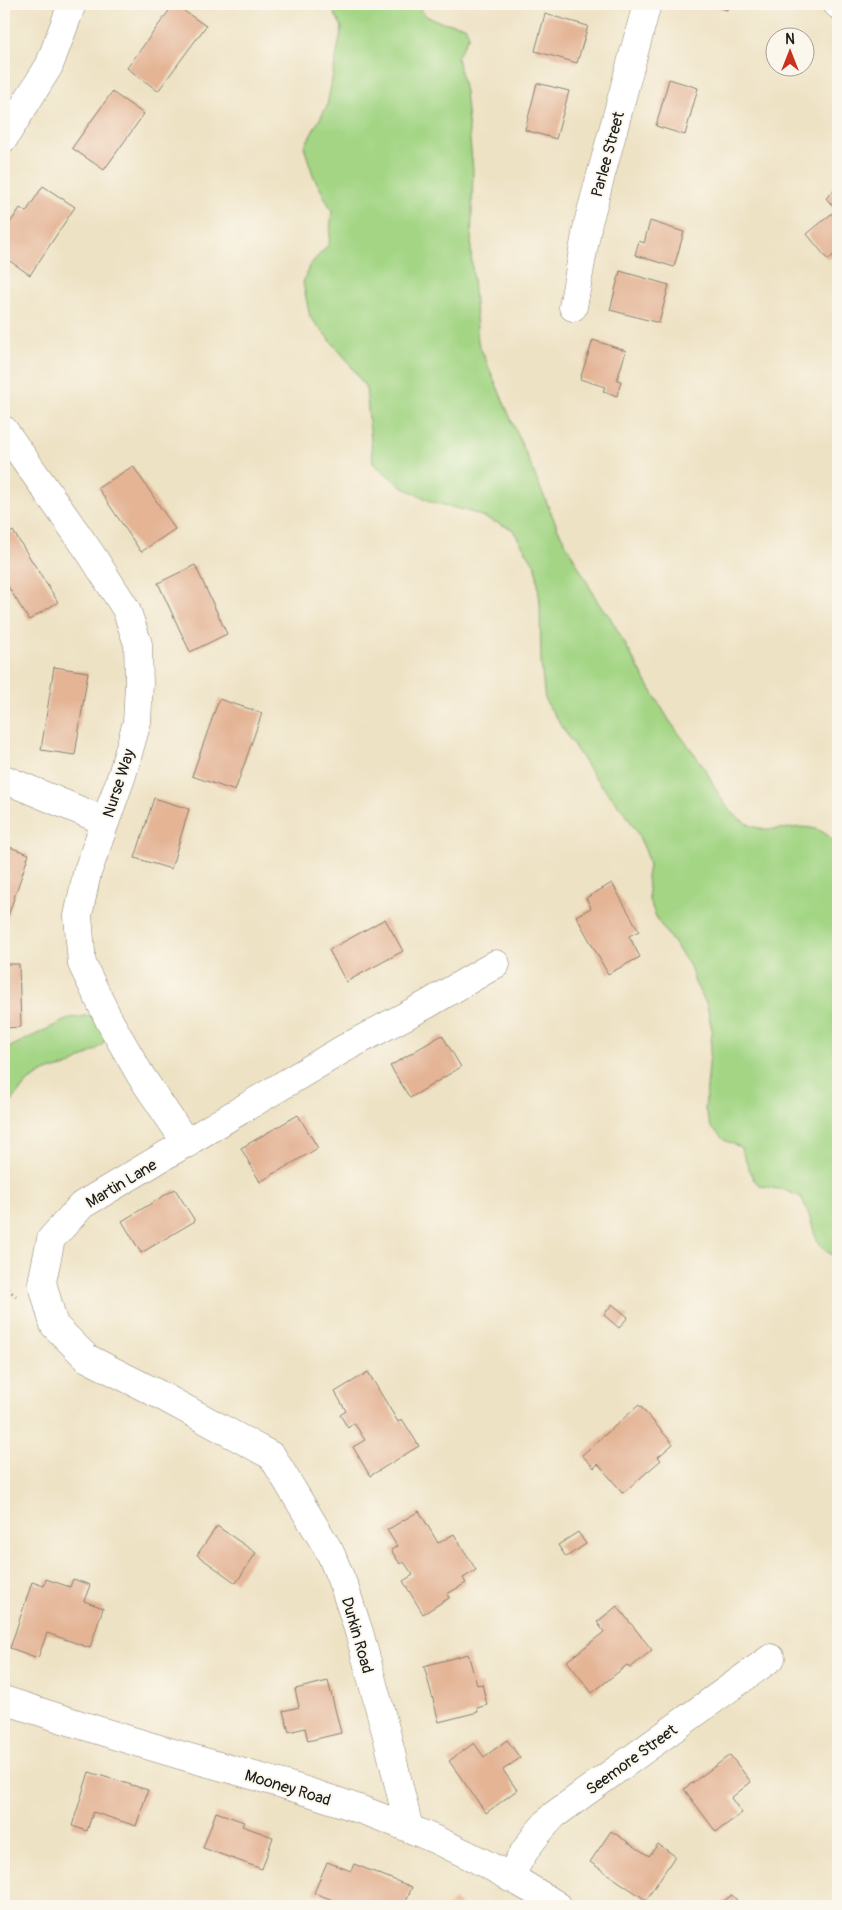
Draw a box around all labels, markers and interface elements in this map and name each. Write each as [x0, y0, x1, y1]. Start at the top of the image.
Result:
north arrow [764, 28, 814, 78]
text: N [785, 31, 795, 48]
street label: Parlee Street [587, 109, 629, 199]
street label: Nurse Way [98, 746, 139, 820]
street label: Martin Lane [82, 1155, 161, 1213]
street label: Durkin Road [337, 1595, 377, 1676]
street label: Seemore Street [582, 1720, 682, 1800]
street label: Mooney Road [242, 1765, 333, 1811]

